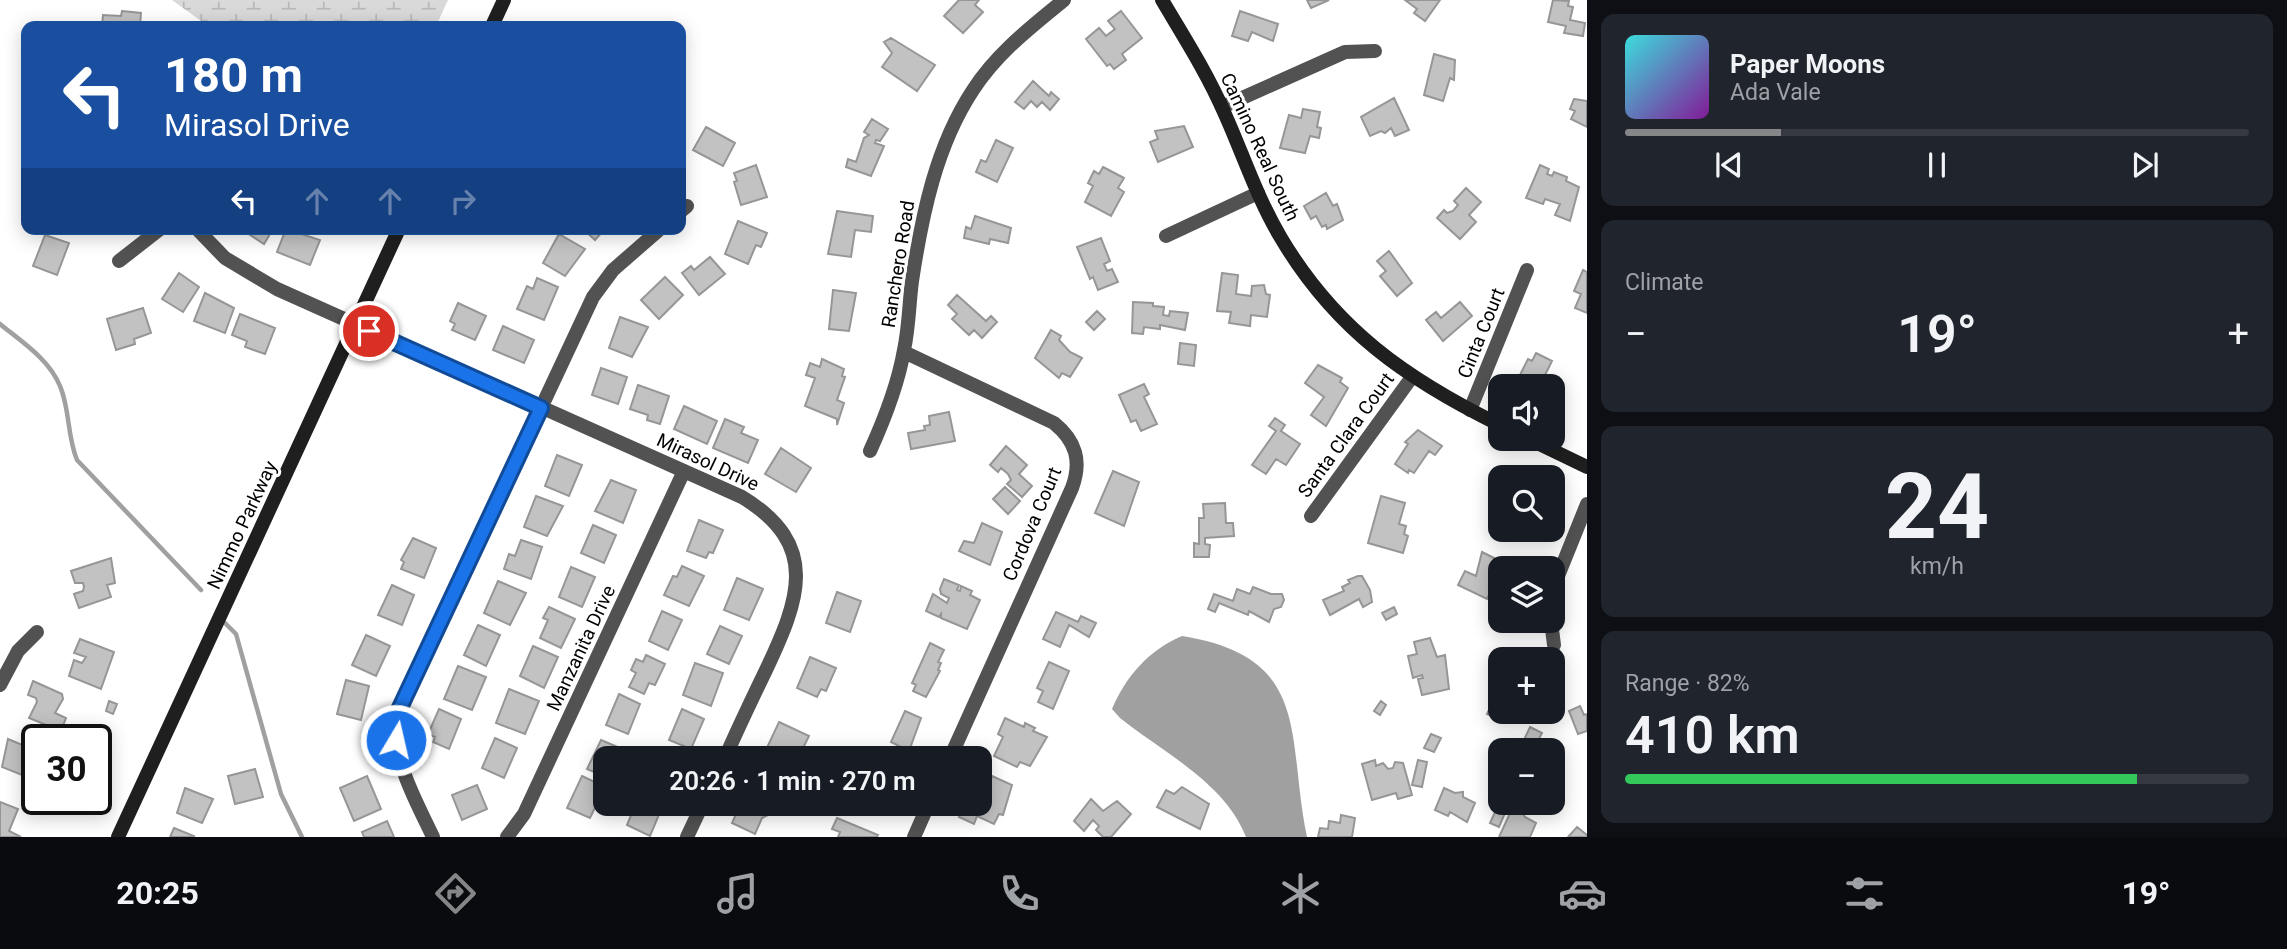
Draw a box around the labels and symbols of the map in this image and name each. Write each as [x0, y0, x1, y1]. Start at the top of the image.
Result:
street label: Camino Real South [1216, 69, 1304, 225]
street label: Ranchero Road [877, 199, 919, 329]
street label: Cinta Court [1452, 284, 1510, 382]
pin [339, 301, 399, 361]
street label: Santa Clara Court [1293, 368, 1399, 502]
street label: Mirasol Drive [653, 428, 763, 496]
street label: Nimmo Parkway [202, 457, 282, 593]
street label: Cordova Court [998, 463, 1066, 585]
street label: Manzanita Drive [542, 581, 620, 715]
position arrow [359, 703, 433, 777]
speed limit sign: 30 [21, 724, 112, 815]

